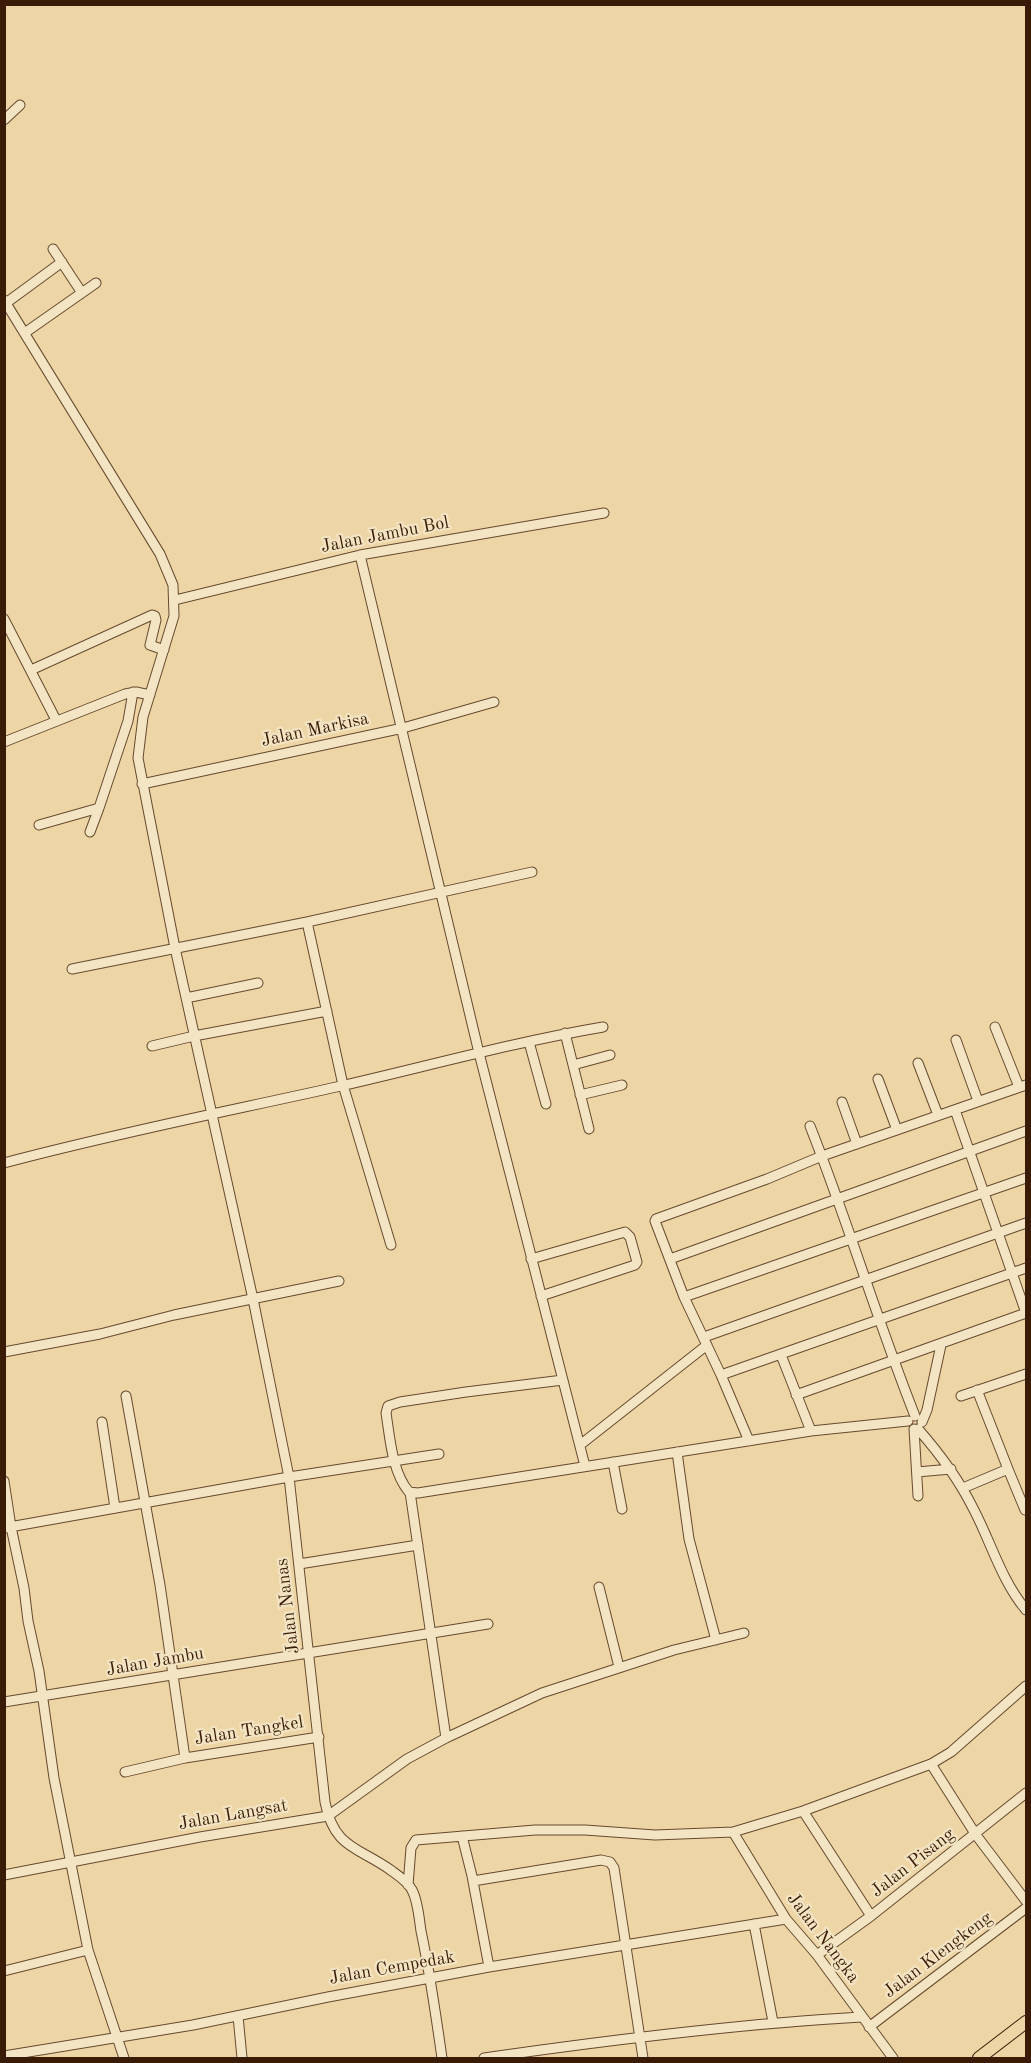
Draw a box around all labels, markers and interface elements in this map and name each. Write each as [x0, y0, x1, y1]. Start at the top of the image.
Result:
street label: Jalan Jambu Bol [319, 512, 451, 558]
street label: Jalan Markisa [259, 708, 371, 752]
street label: Jalan Nanas [271, 1557, 305, 1655]
street label: Jalan Jambu [104, 1643, 206, 1681]
street label: Jalan Tangkel [193, 1712, 305, 1750]
street label: Jalan Langsat [177, 1795, 289, 1835]
street label: Jalan Pisang [867, 1824, 959, 1902]
street label: Jalan Nangka [782, 1889, 864, 1987]
street label: Jalan Klengkeng [879, 1907, 997, 2003]
street label: Jalan Cempedak [328, 1946, 456, 1990]

